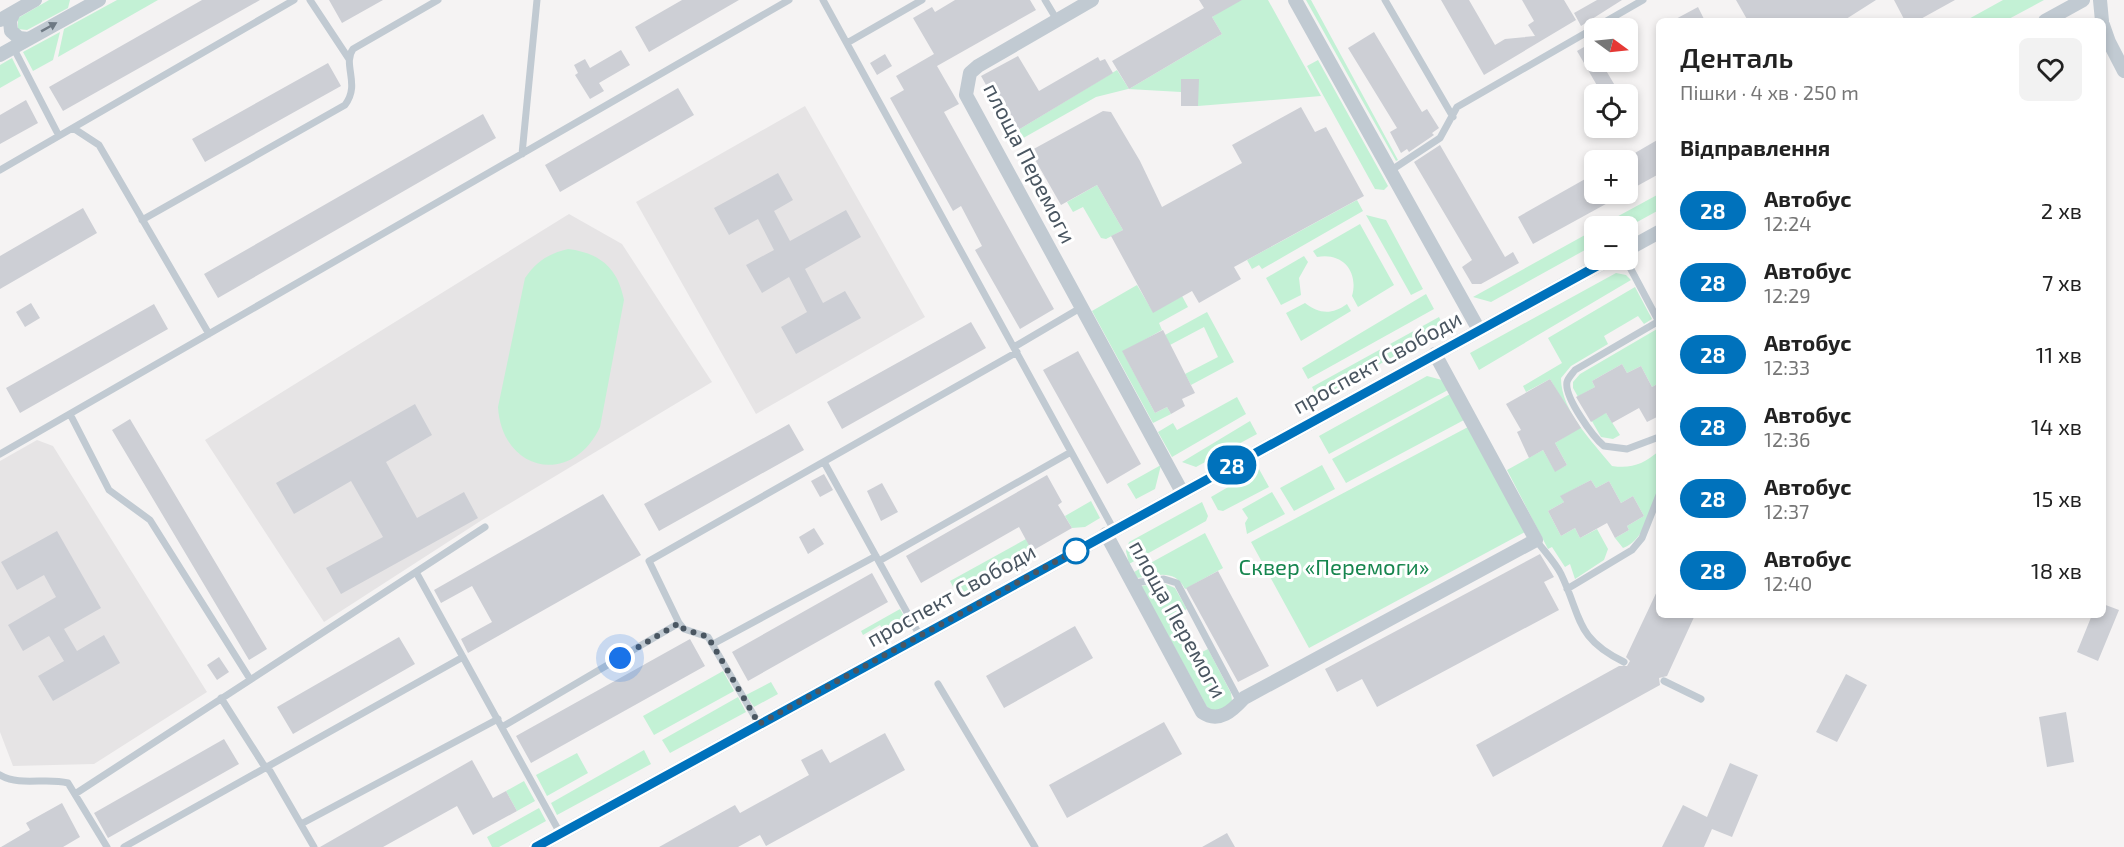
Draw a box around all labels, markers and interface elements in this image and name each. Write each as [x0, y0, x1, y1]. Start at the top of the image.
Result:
north arrow [1584, 18, 1638, 72]
map controls [1584, 18, 1638, 270]
one-way arrow [41, 22, 58, 32]
button: heart [2019, 38, 2082, 101]
text: Денталь [1680, 40, 1793, 74]
street label: площа Перемоги [979, 78, 1082, 247]
text: Пішки · 4 хв · 250 m [1680, 80, 1859, 104]
button: locate [1584, 84, 1638, 138]
text: Відправлення [1680, 134, 1830, 160]
button: + [1584, 150, 1638, 204]
text: Автобус [1764, 185, 1852, 211]
text: 2 хв [2041, 197, 2082, 223]
text: 28 [1700, 198, 1726, 223]
text: 12:24 [1764, 211, 1811, 235]
button: − [1584, 216, 1638, 270]
text: Автобус [1764, 257, 1852, 283]
text: 7 хв [2042, 269, 2082, 295]
text: 28 [1700, 270, 1726, 295]
text: 12:29 [1764, 283, 1811, 307]
street label: проспект Свободи [1288, 304, 1465, 418]
text: Автобус [1764, 329, 1852, 355]
text: 11 хв [2036, 341, 2082, 367]
text: 28 [1700, 342, 1726, 367]
text: 12:33 [1764, 355, 1810, 379]
text: Автобус [1764, 401, 1852, 427]
text: 14 хв [2031, 413, 2082, 439]
text: 28 [1700, 414, 1726, 439]
text: 12:36 [1764, 427, 1810, 451]
line badge: 28 [1205, 446, 1259, 484]
text: 28 [1219, 453, 1245, 478]
text: Автобус [1764, 473, 1852, 499]
text: 15 хв [2033, 485, 2082, 511]
text: 28 [1700, 486, 1726, 511]
text: 12:37 [1764, 499, 1809, 523]
street label: площа Перемоги [1125, 535, 1233, 702]
street label: проспект Свободи [862, 537, 1039, 651]
unlabelled marker [1063, 538, 1089, 564]
text: Автобус [1764, 545, 1852, 571]
park label: Сквер «Перемоги» [1239, 553, 1429, 579]
text: 18 хв [2031, 557, 2082, 583]
text: 28 [1700, 558, 1726, 583]
text: 12:40 [1764, 571, 1812, 595]
your location [605, 643, 635, 673]

